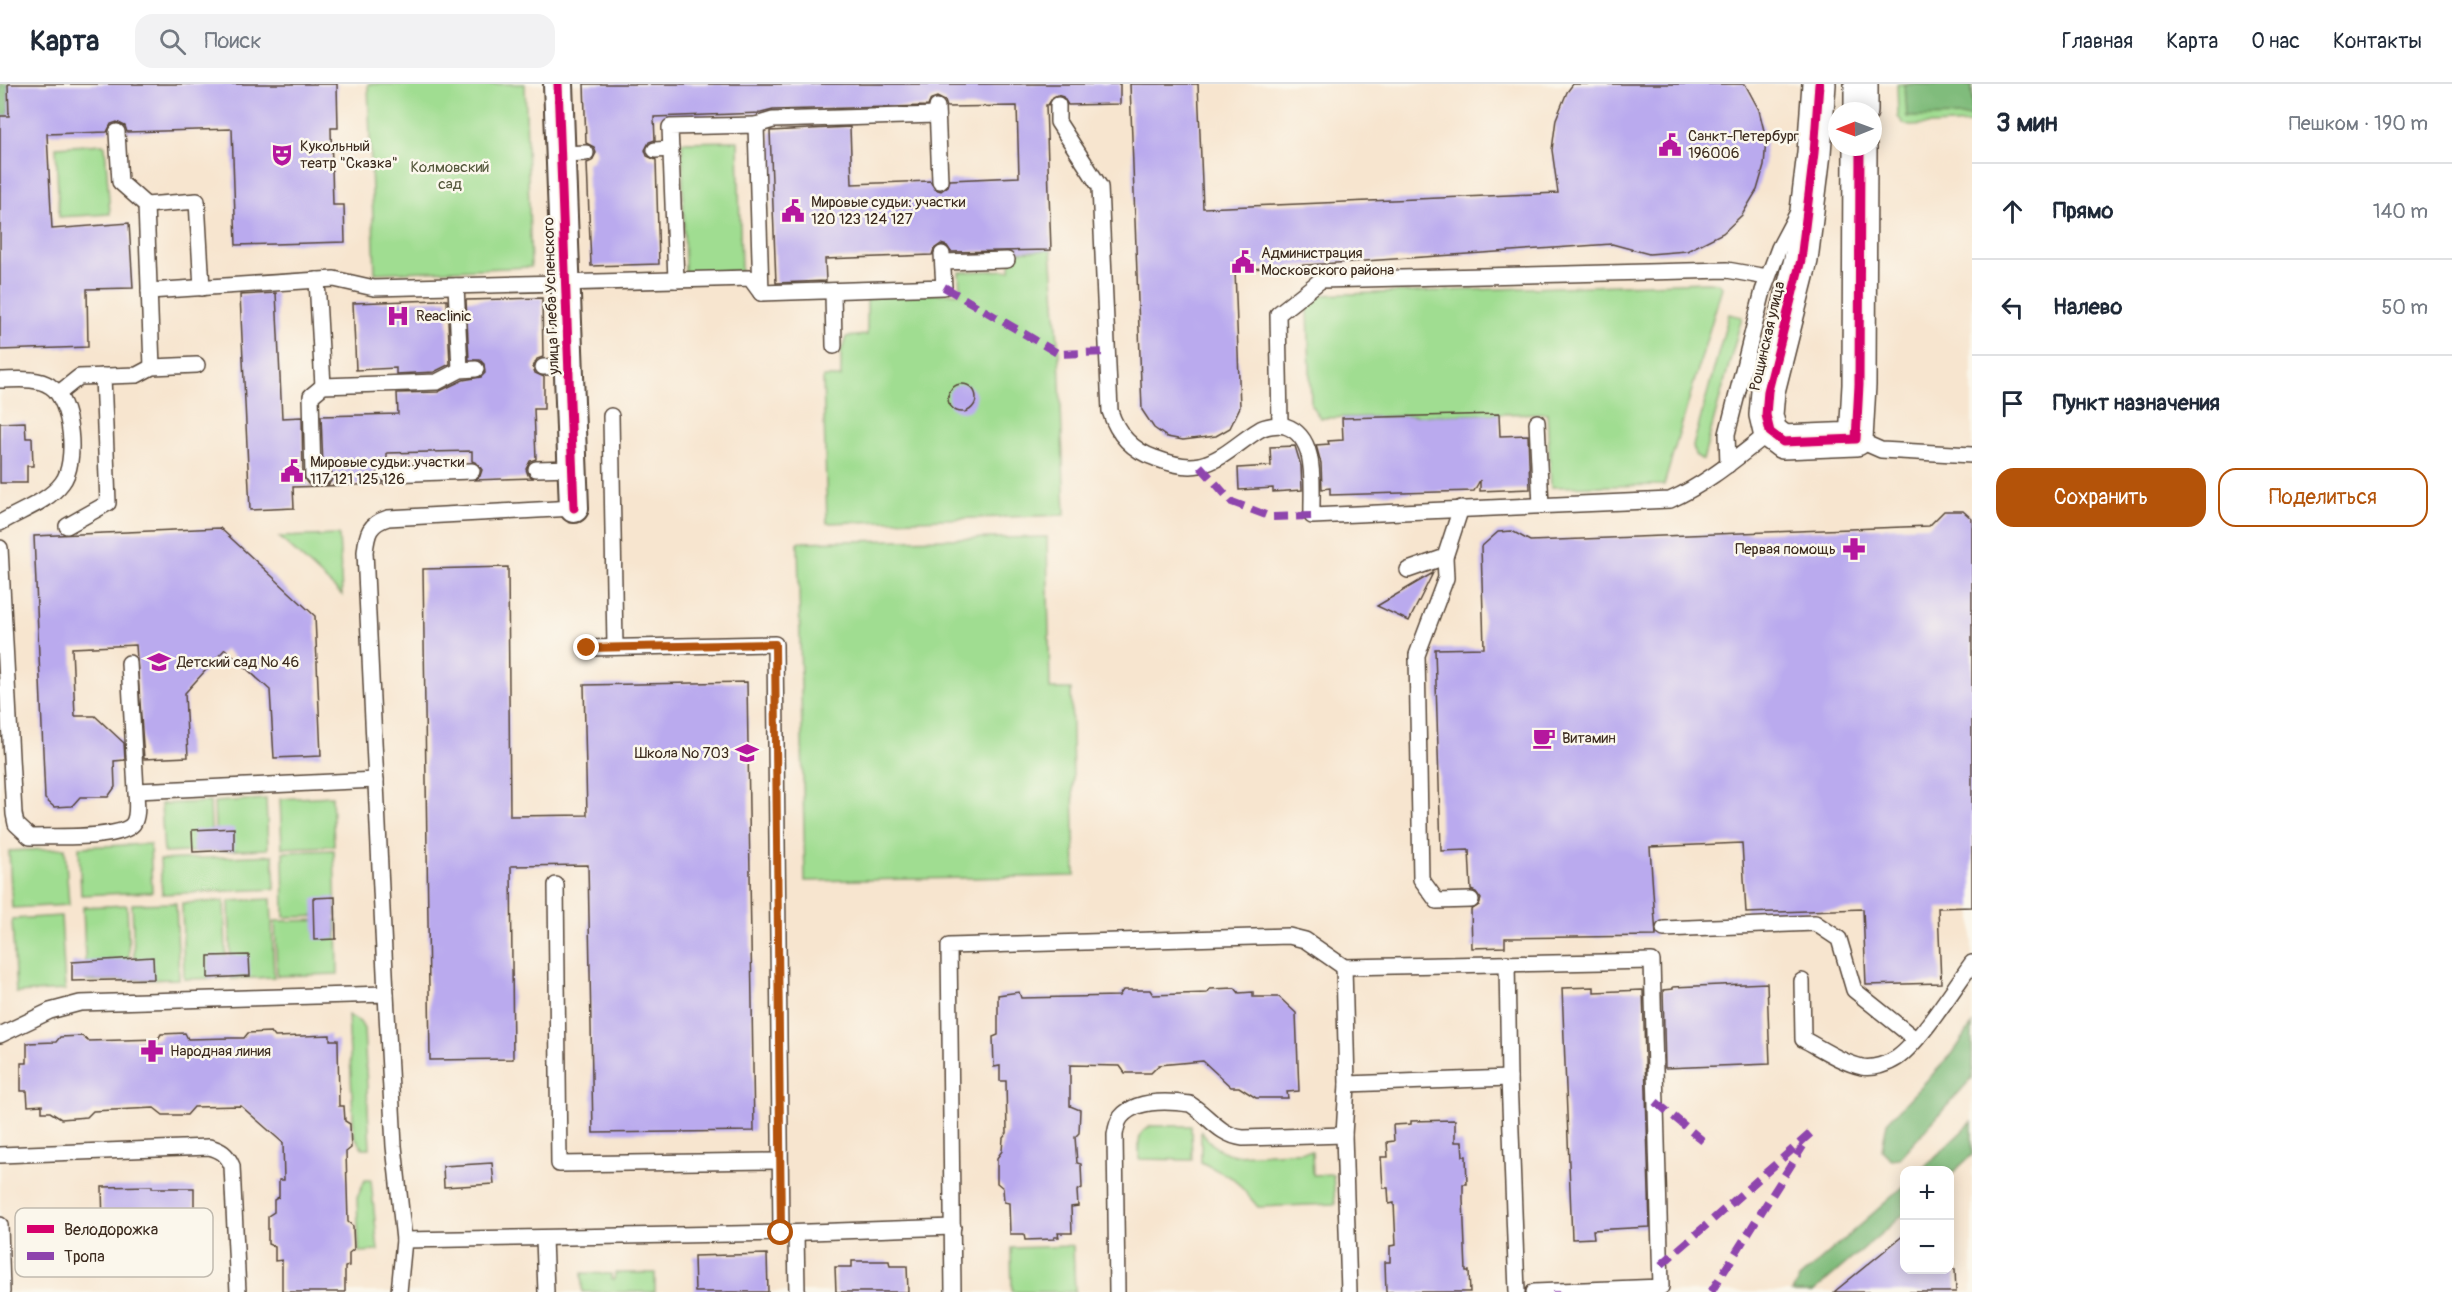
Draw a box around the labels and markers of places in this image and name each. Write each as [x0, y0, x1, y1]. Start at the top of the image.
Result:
place label: Санкт-Петербург 196006 [1688, 127, 1799, 163]
public building icon: Санкт-Петербург 196006 [1657, 132, 1683, 158]
place label: Кукольный театр "Сказка" [300, 137, 398, 173]
theatre icon: Кукольный театр "Сказка" [269, 142, 295, 168]
place label: Мировые судьи: участки 120 123 124 127 [811, 193, 966, 229]
public building icon: Мировые судьи: участки 120 123 124 127 [780, 198, 806, 224]
place label: Администрация Московского района [1261, 244, 1394, 280]
public building icon: Администрация Московского района [1230, 249, 1256, 275]
hospital icon: Reaclinic [385, 303, 411, 329]
place label: Reaclinic [416, 307, 472, 326]
place label: Мировые судьи: участки 117 121 125 126 [310, 453, 465, 489]
public building icon: Мировые судьи: участки 117 121 125 126 [279, 458, 305, 484]
pharmacy icon: Первая помощь [1841, 536, 1867, 562]
place label: Первая помощь [1735, 540, 1836, 559]
school or university icon: Детский сад № 46 [146, 649, 172, 675]
place label: Детский сад № 46 [176, 653, 299, 672]
cafe icon: Витамин [1531, 725, 1557, 751]
place label: Витамин [1562, 729, 1616, 748]
school or university icon: Школа № 703 [734, 740, 760, 766]
place label: Школа № 703 [635, 744, 729, 763]
pharmacy icon: Народная линия [139, 1038, 165, 1064]
place label: Народная линия [170, 1042, 271, 1061]

